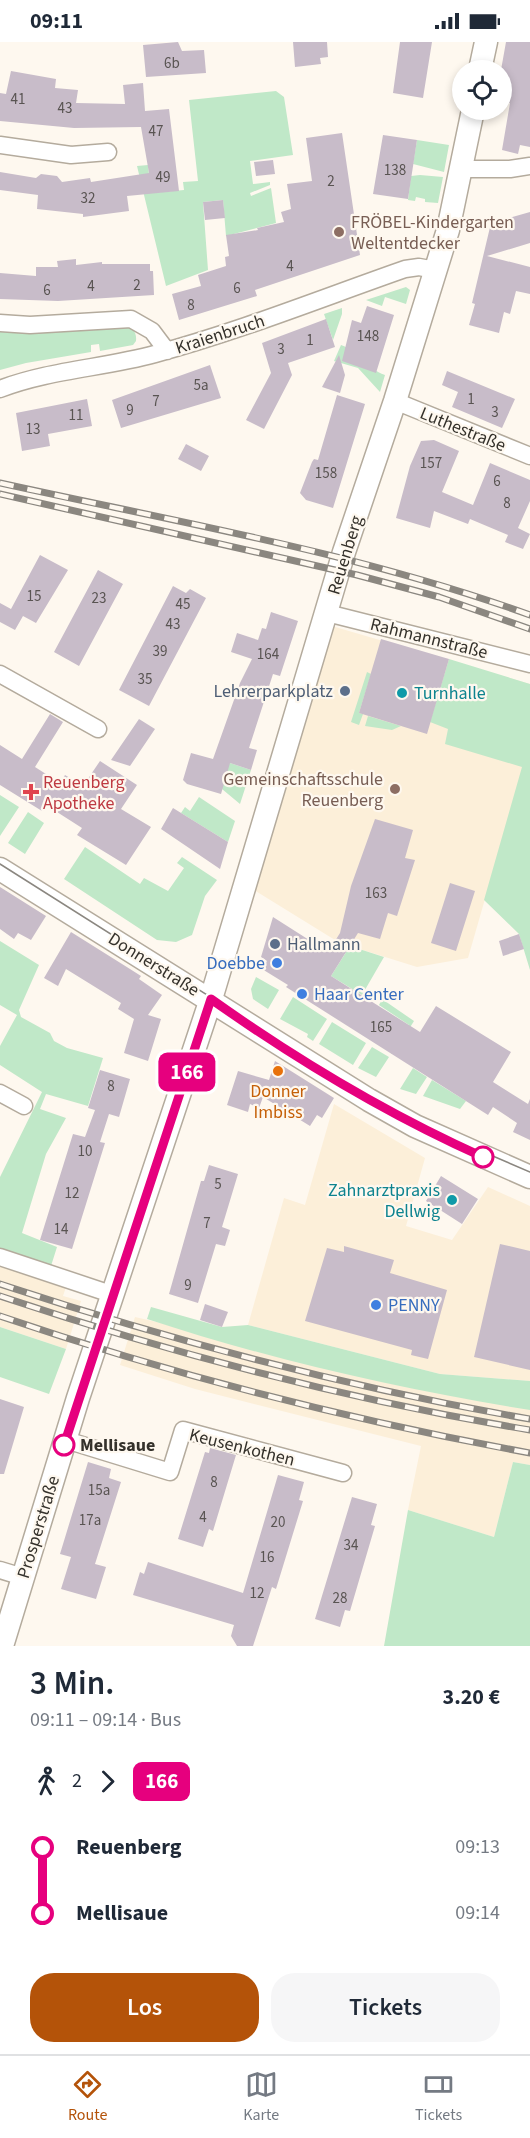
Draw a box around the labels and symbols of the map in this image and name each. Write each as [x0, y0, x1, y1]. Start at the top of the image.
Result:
house number: 6b [164, 53, 180, 74]
house number: 41 [11, 89, 25, 110]
house number: 43 [58, 98, 72, 119]
house number: 47 [149, 121, 163, 142]
house number: 138 [384, 160, 406, 181]
house number: 49 [156, 167, 170, 188]
house number: 2 [327, 171, 335, 192]
house number: 32 [81, 188, 95, 209]
place label: FRÖBEL-Kindergarten Weltentdecker [351, 210, 514, 256]
marker: FRÖBEL-Kindergarten Weltentdecker [332, 225, 346, 239]
house number: 4 [286, 256, 294, 277]
house number: 2 [133, 275, 141, 296]
house number: 4 [87, 276, 95, 297]
house number: 6 [233, 278, 241, 299]
house number: 6 [43, 280, 51, 301]
house number: 8 [187, 295, 195, 316]
street label: Kraienbruch [172, 308, 268, 361]
house number: 148 [357, 326, 379, 347]
house number: 1 [306, 330, 314, 351]
house number: 3 [277, 339, 285, 360]
house number: 5a [193, 375, 209, 396]
house number: 1 [467, 389, 475, 410]
house number: 7 [152, 391, 160, 412]
house number: 9 [126, 400, 134, 421]
street label: Luthestraße [416, 401, 510, 458]
house number: 3 [491, 402, 499, 423]
house number: 11 [69, 405, 83, 426]
house number: 13 [26, 419, 40, 440]
house number: 157 [420, 453, 442, 474]
house number: 158 [315, 463, 337, 484]
house number: 6 [493, 471, 501, 492]
house number: 8 [503, 493, 511, 514]
street label: Reuenberg [322, 512, 369, 598]
house number: 15 [27, 586, 41, 607]
house number: 23 [92, 588, 106, 609]
house number: 45 [176, 594, 190, 615]
street label: Rahmannstraße [368, 612, 490, 665]
house number: 43 [166, 614, 180, 635]
house number: 39 [153, 641, 167, 662]
house number: 164 [257, 644, 280, 665]
house number: 35 [138, 669, 152, 690]
place label: Lehrerparkplatz [213, 679, 333, 704]
place label: Turnhalle [414, 681, 486, 706]
marker: Lehrerparkplatz [338, 684, 352, 698]
marker: Turnhalle [395, 686, 409, 700]
place label: Gemeinschaftsschule Reuenberg [223, 767, 383, 813]
place label: Reuenberg Apotheke [43, 770, 125, 816]
marker: Gemeinschaftsschule Reuenberg [388, 782, 402, 796]
marker: Reuenberg Apotheke [24, 785, 38, 799]
house number: 163 [365, 883, 387, 904]
street label: Donnerstraße [103, 927, 204, 1002]
place label: Hallmann [287, 932, 361, 957]
marker: Hallmann [268, 937, 282, 951]
place label: Doebbe [206, 951, 265, 976]
marker: Doebbe [270, 956, 284, 970]
place label: Haar Center [314, 982, 405, 1007]
marker: Haar Center [295, 987, 309, 1001]
house number: 165 [370, 1017, 392, 1038]
line badge: 166 [152, 1052, 222, 1092]
marker: Donner Imbiss [271, 1064, 285, 1078]
house number: 8 [107, 1076, 115, 1097]
place label: Donner Imbiss [250, 1079, 307, 1125]
house number: 10 [78, 1141, 92, 1162]
unlabelled marker [472, 1146, 494, 1168]
house number: 5 [214, 1174, 222, 1195]
place label: Zahnarztpraxis Dellwig [328, 1178, 440, 1224]
house number: 12 [65, 1183, 79, 1204]
marker: Zahnarztpraxis Dellwig [445, 1193, 459, 1207]
house number: 7 [203, 1213, 211, 1234]
house number: 14 [54, 1219, 69, 1240]
house number: 9 [184, 1275, 192, 1296]
place label: PENNY [388, 1293, 440, 1318]
marker: PENNY [369, 1298, 383, 1312]
street label: Keusenkothen [186, 1422, 297, 1473]
place label: Mellisaue [80, 1433, 155, 1458]
marker: Mellisaue [53, 1434, 75, 1456]
house number: 8 [210, 1472, 218, 1493]
street label: Prosperstraße [11, 1473, 66, 1582]
house number: 15a [88, 1480, 110, 1501]
house number: 4 [199, 1507, 207, 1528]
house number: 17a [79, 1510, 101, 1531]
house number: 20 [271, 1512, 285, 1533]
house number: 34 [344, 1535, 359, 1556]
house number: 16 [260, 1547, 274, 1568]
house number: 12 [250, 1583, 264, 1604]
house number: 28 [333, 1588, 347, 1609]

